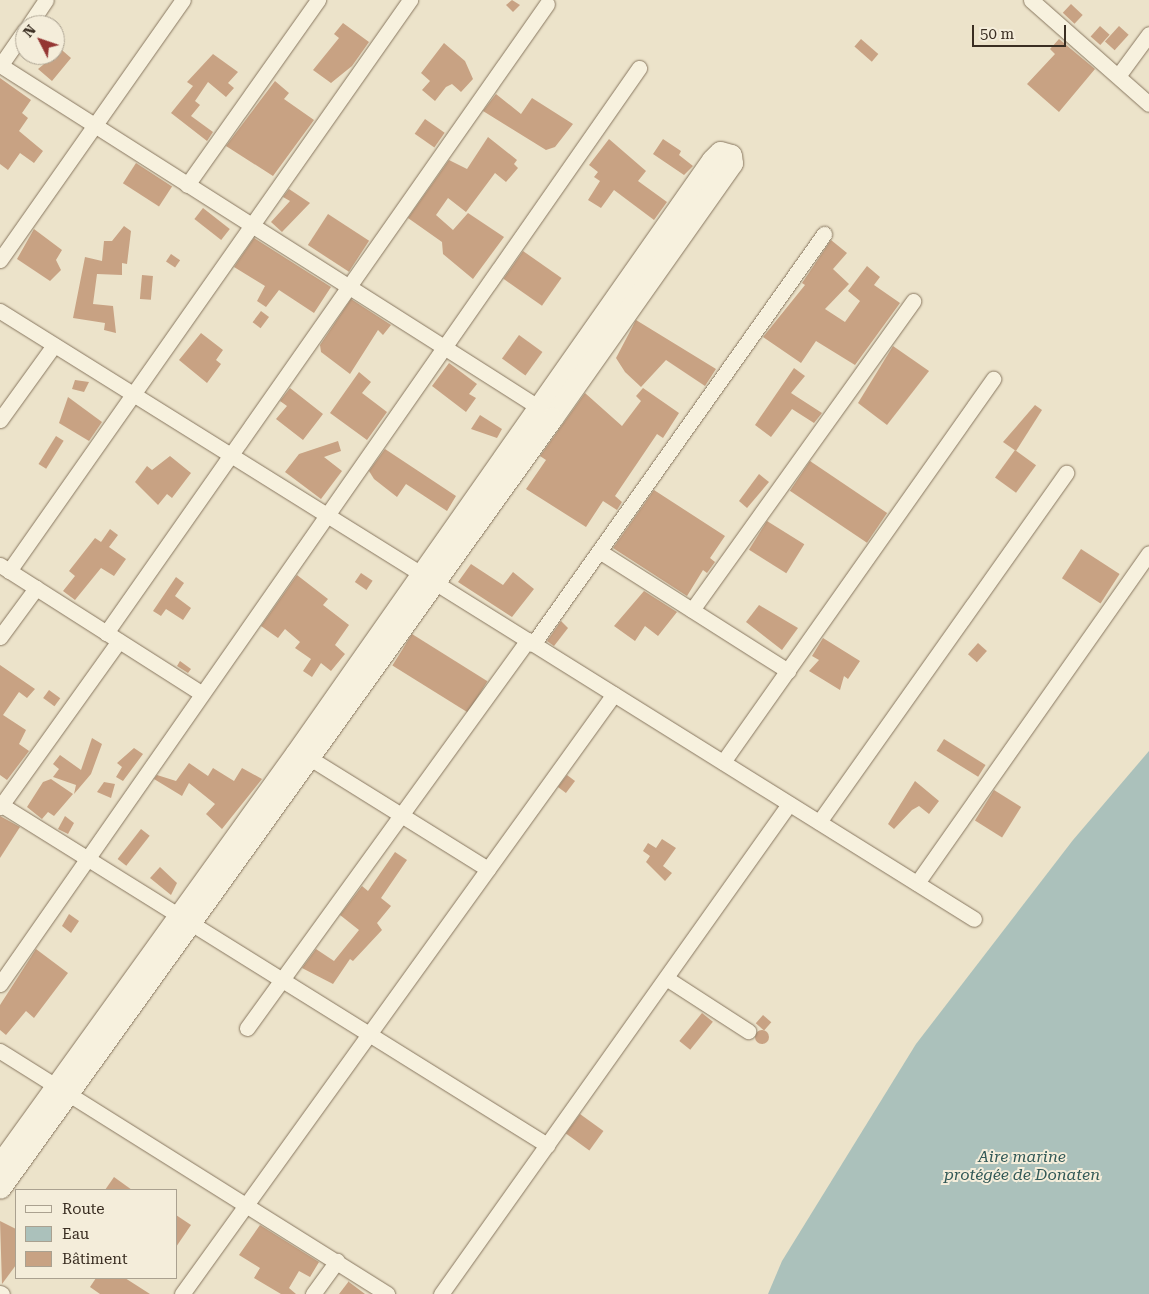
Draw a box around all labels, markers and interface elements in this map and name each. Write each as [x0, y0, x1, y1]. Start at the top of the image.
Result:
north arrow [15, 15, 65, 65]
scale bar [974, 15, 1068, 47]
text: N [20, 21, 39, 40]
text: 50 m [980, 25, 1014, 43]
water label: Aire marine protégée de Donaten [944, 1147, 1100, 1185]
legend [15, 1189, 178, 1279]
text: Route [62, 1200, 104, 1218]
text: Eau [62, 1225, 89, 1243]
text: Bâtiment [62, 1250, 128, 1268]

